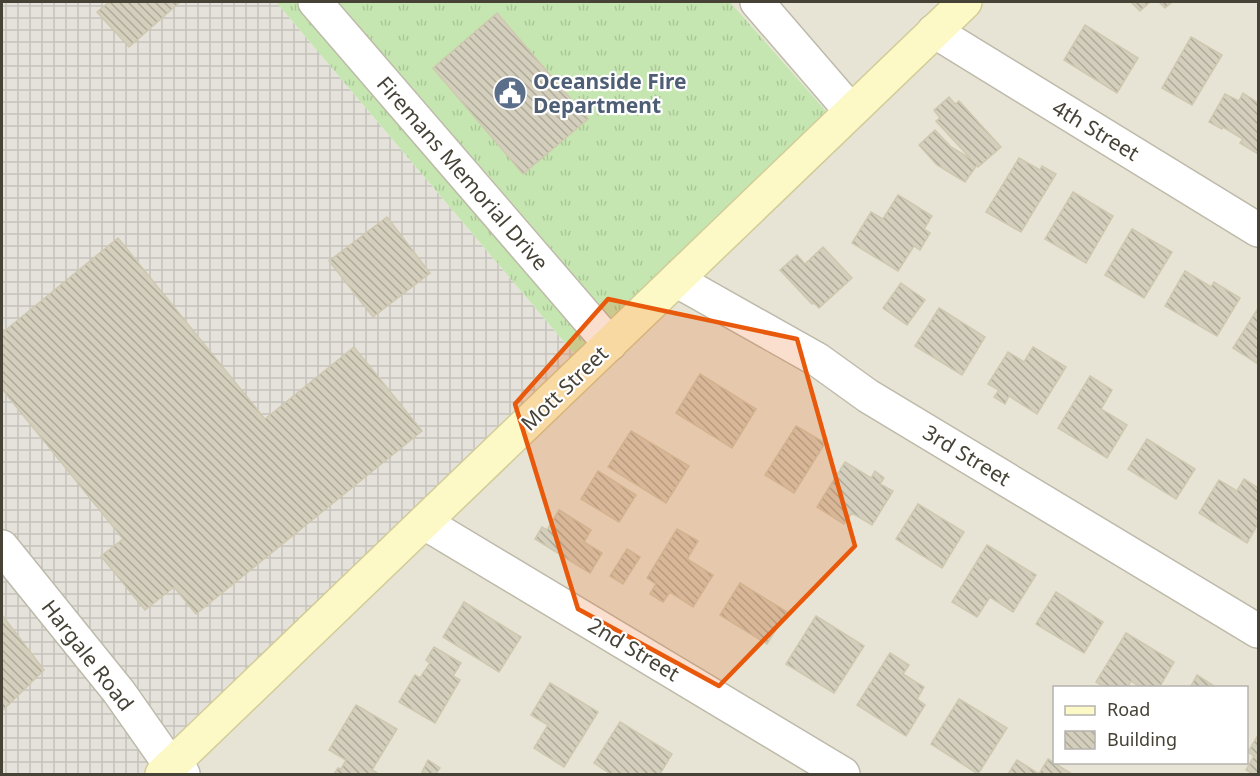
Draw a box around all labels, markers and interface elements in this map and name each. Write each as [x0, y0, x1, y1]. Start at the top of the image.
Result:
place label: Oceanside Fire Department [533, 67, 687, 119]
street label: Firemans Memorial Drive [371, 70, 555, 276]
public building icon: Oceanside Fire Department [492, 75, 528, 111]
street label: 4th Street [1047, 93, 1145, 167]
street label: Mott Street [514, 339, 614, 437]
street label: 3rd Street [918, 418, 1016, 492]
street label: Hargale Road [36, 594, 140, 716]
street label: 2nd Street [583, 611, 685, 687]
legend [1053, 686, 1248, 764]
text: Road [1107, 697, 1150, 721]
text: Building [1107, 727, 1177, 751]

